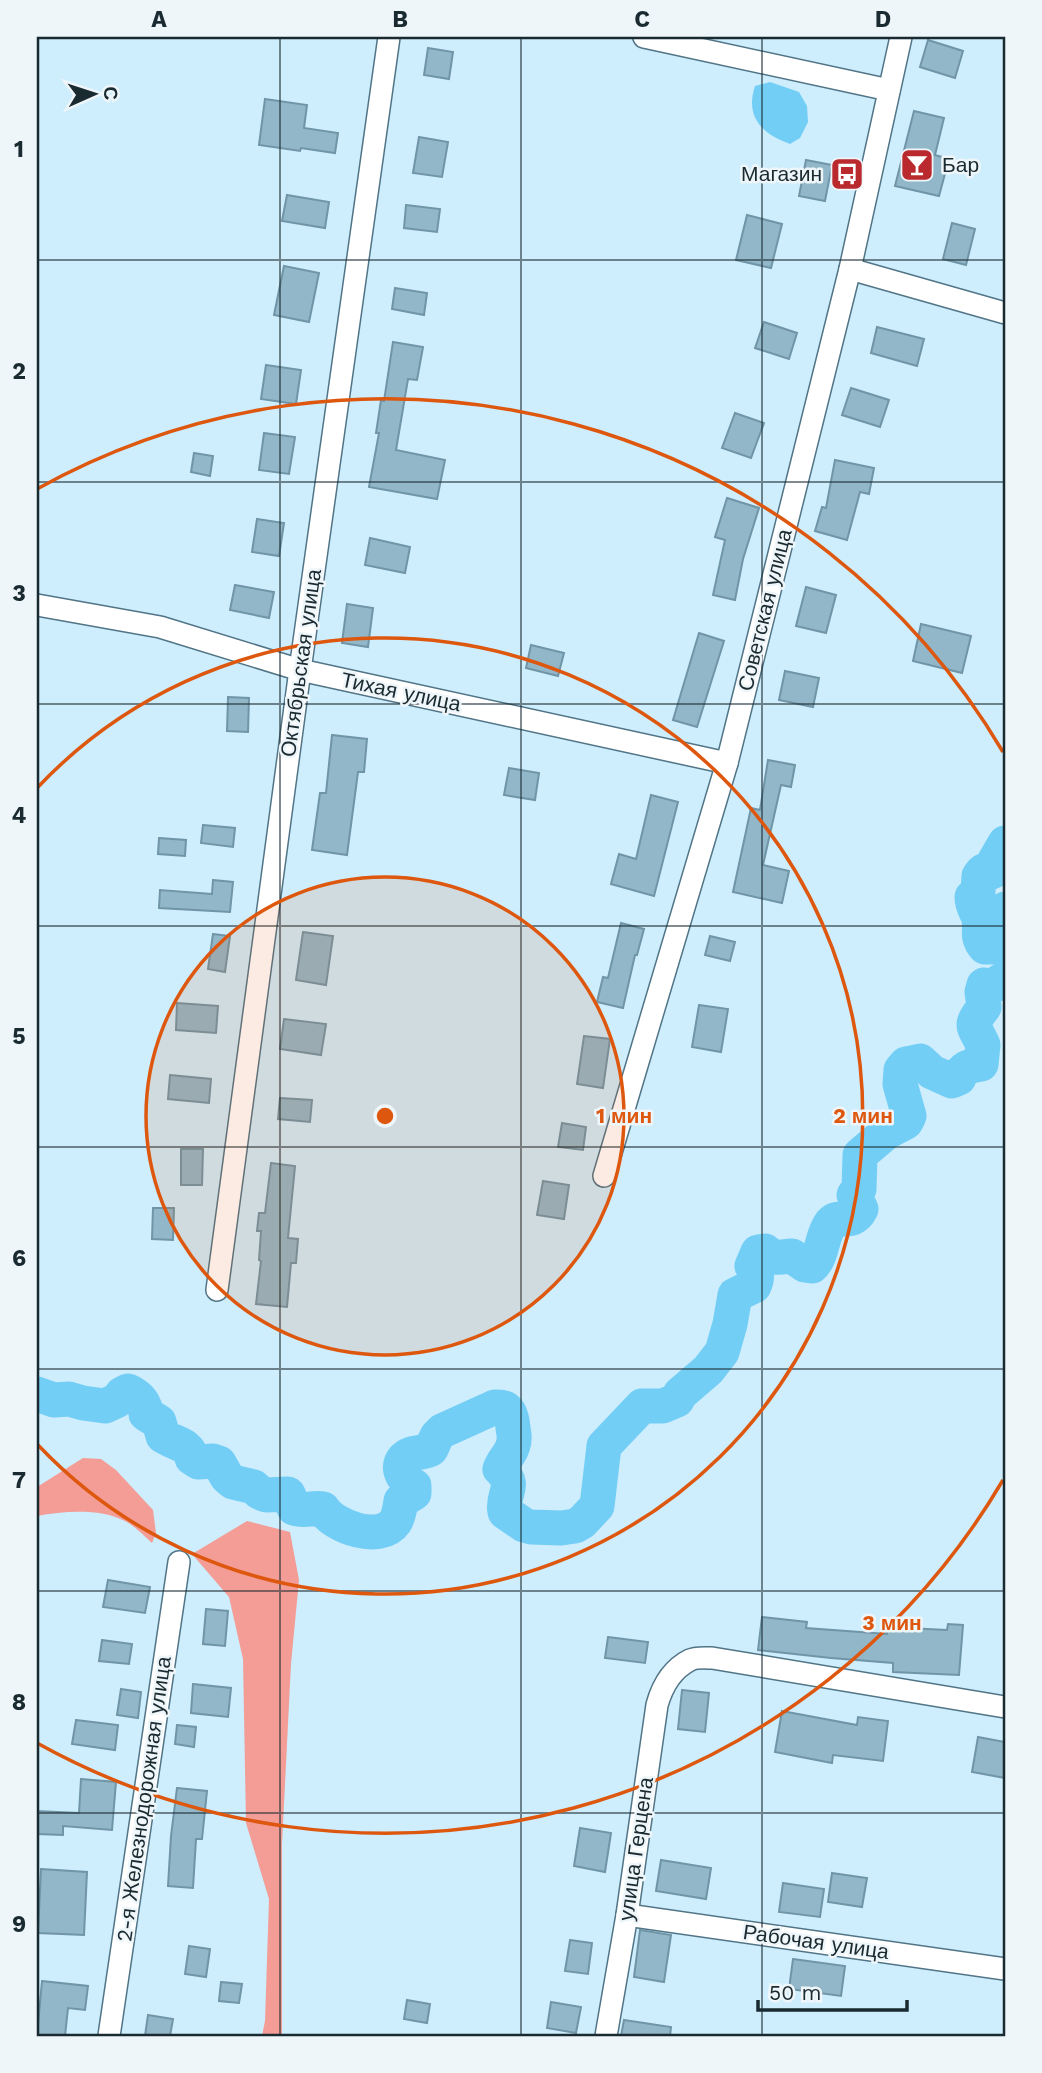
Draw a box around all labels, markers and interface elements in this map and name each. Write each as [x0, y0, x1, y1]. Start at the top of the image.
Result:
text: A [151, 6, 167, 33]
text: B [392, 6, 408, 33]
text: C [634, 6, 650, 33]
text: D [875, 6, 891, 33]
north arrow [60, 60, 130, 130]
text: С [99, 86, 122, 101]
text: 1 [14, 136, 24, 163]
bar icon: Бар [898, 146, 936, 184]
place label: Бар [942, 152, 979, 177]
bus stop icon: Магазин [828, 155, 866, 193]
place label: Магазин [741, 161, 822, 186]
text: 2 [12, 358, 26, 385]
street label: Советская улица [732, 526, 797, 694]
street label: Октябрьская улица [275, 567, 326, 758]
text: 3 [12, 580, 26, 607]
street label: Тихая улица [339, 667, 464, 716]
text: 4 [12, 802, 27, 829]
text: 5 [12, 1023, 26, 1050]
text: 1 мин [596, 1103, 652, 1128]
text: 2 мин [833, 1103, 893, 1128]
centre of rings [373, 1104, 397, 1128]
text: 6 [12, 1245, 26, 1272]
text: 7 [12, 1467, 26, 1494]
text: 3 мин [862, 1610, 922, 1635]
street label: 2-я Железнодорожная улица [111, 1654, 176, 1943]
text: 8 [12, 1689, 26, 1716]
street label: улица Герцена [613, 1775, 658, 1922]
text: 9 [12, 1911, 26, 1938]
street label: Рабочая улица [741, 1919, 891, 1964]
scale bar [758, 1968, 907, 2012]
text: 50 m [769, 1980, 821, 2005]

